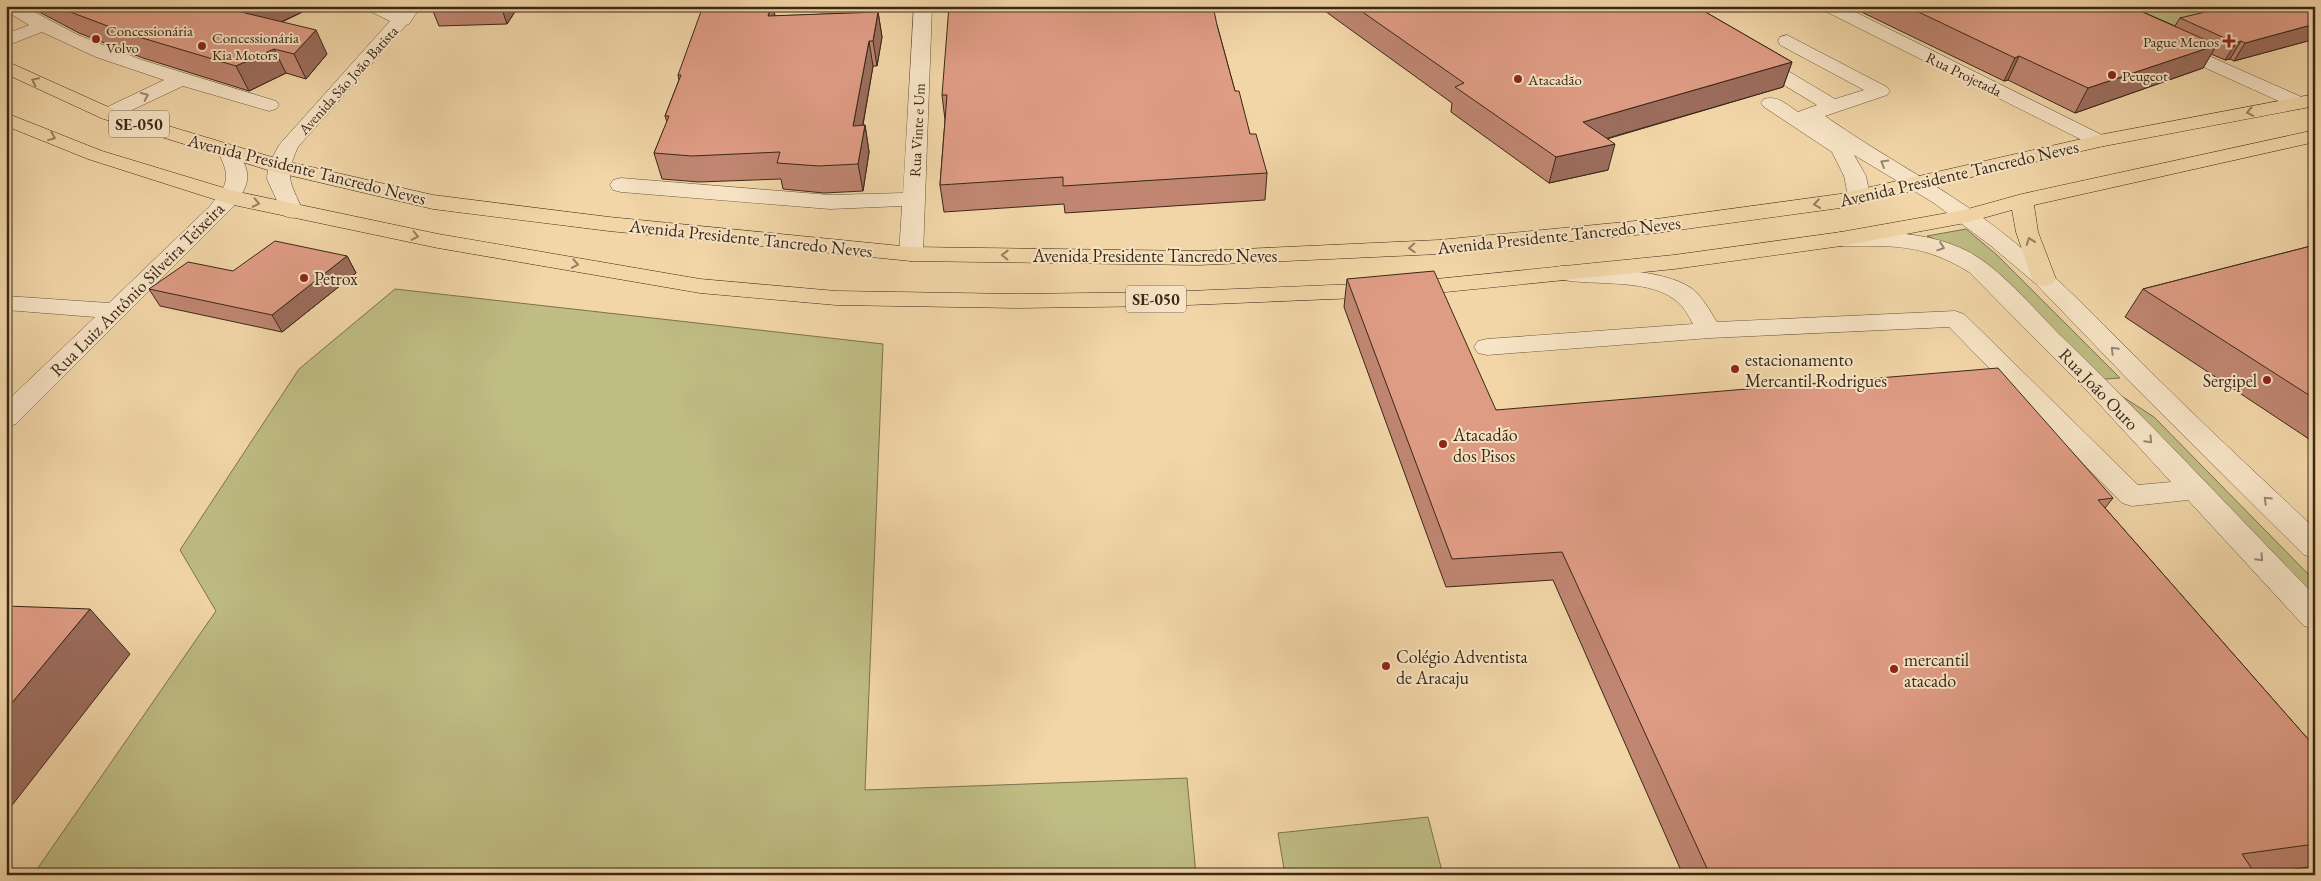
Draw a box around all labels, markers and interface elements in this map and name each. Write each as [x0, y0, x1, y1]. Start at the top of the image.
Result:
place label: Concessionária Volvo [106, 21, 193, 57]
street label: Avenida São João Batista [293, 22, 402, 139]
place label: Concessionária Kia Motors [212, 28, 299, 64]
place label: Pague Menos [2143, 32, 2219, 51]
marker: Concessionária Volvo [90, 33, 102, 45]
marker: Pague Menos [2223, 35, 2235, 47]
marker: Concessionária Kia Motors [196, 40, 208, 52]
street label: Rua Projetada [1923, 48, 2005, 100]
place label: Peugeot [2122, 66, 2168, 85]
marker: Peugeot [2106, 69, 2118, 81]
place label: Atacadão [1527, 70, 1582, 89]
marker: Atacadão [1512, 73, 1524, 85]
one-way arrow [31, 76, 40, 87]
street label: Rua Vinte e Um [905, 82, 929, 177]
one-way arrow [140, 92, 149, 103]
one-way arrow [2245, 107, 2254, 117]
road number: SE-050 [109, 110, 169, 138]
street label: Avenida Presidente Tancredo Neves [185, 128, 429, 210]
one-way arrow [47, 131, 55, 141]
street label: Avenida Presidente Tancredo Neves [1836, 134, 2081, 212]
one-way arrow [1880, 160, 1889, 170]
street label: Rua Luiz Antônio Silveira Teixeira [45, 196, 230, 381]
one-way arrow [252, 197, 260, 208]
one-way arrow [1813, 198, 1821, 209]
street label: Avenida Presidente Tancredo Neves [1435, 211, 1682, 259]
street label: Avenida Presidente Tancredo Neves [627, 214, 874, 262]
one-way arrow [411, 230, 420, 241]
one-way arrow [2026, 237, 2036, 246]
one-way arrow [1937, 241, 1945, 251]
one-way arrow [1408, 243, 1416, 254]
street label: Avenida Presidente Tancredo Neves [1032, 244, 1277, 267]
one-way arrow [1000, 250, 1008, 260]
one-way arrow [571, 259, 579, 269]
place label: Petrox [314, 267, 358, 290]
marker: Petrox [298, 272, 310, 284]
road number: SE-050 [1126, 286, 1186, 312]
street label: Rua João Ouro [2054, 343, 2144, 435]
one-way arrow [2111, 347, 2120, 356]
place label: estacionamento Mercantil Rodrigues [1745, 348, 1887, 392]
marker: estacionamento Mercantil Rodrigues [1729, 363, 1741, 375]
place label: Sergipel [2203, 369, 2257, 392]
marker: Sergipel [2261, 374, 2273, 386]
place label: Atacadão dos Pisos [1452, 423, 1518, 467]
one-way arrow [2143, 434, 2152, 443]
marker: Atacadão dos Pisos [1437, 438, 1449, 450]
one-way arrow [2264, 497, 2273, 506]
one-way arrow [2254, 553, 2263, 562]
place label: Colégio Adventista de Aracaju [1396, 645, 1529, 689]
place label: mercantil atacado [1904, 648, 1969, 692]
marker: Colégio Adventista de Aracaju [1380, 660, 1392, 672]
marker: mercantil atacado [1888, 663, 1900, 675]

